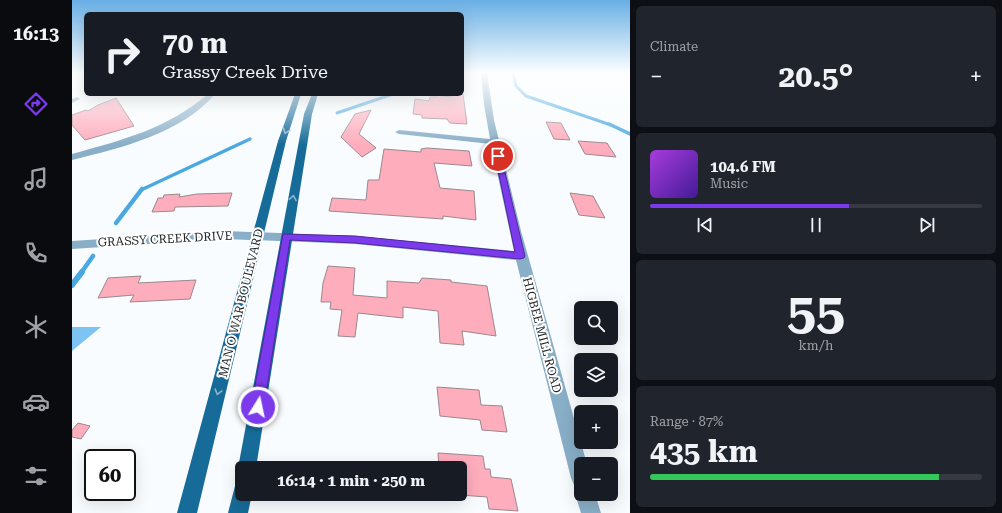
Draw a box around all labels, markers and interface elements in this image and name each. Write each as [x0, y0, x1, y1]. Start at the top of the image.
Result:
text: 16:13 [13, 23, 59, 44]
text: 70 m [162, 27, 227, 60]
icon: right [96, 28, 148, 80]
text: Climate [650, 39, 698, 54]
text: 20.5° [779, 59, 853, 94]
text: Grassy Creek Drive [162, 61, 328, 82]
text: − [650, 64, 662, 89]
text: + [970, 64, 982, 89]
icon: directions [22, 90, 50, 118]
one-way arrow [282, 127, 291, 134]
pin [481, 139, 515, 173]
icon: arrive [487, 145, 509, 167]
text: 104.6 FM [710, 158, 776, 176]
icon: music [22, 165, 50, 193]
text: Music [710, 176, 748, 191]
one-way arrow [288, 195, 297, 201]
icon: previous [694, 214, 716, 236]
icon: pause [805, 214, 827, 236]
icon: next [916, 214, 938, 236]
street label: MAN O WAR BOULEVARD [216, 227, 266, 379]
street label: GRASSY CREEK DRIVE [98, 228, 232, 250]
icon: phone [22, 239, 50, 267]
street label: HIGBEE MILL ROAD [520, 276, 564, 394]
text: 55 [787, 281, 845, 342]
map controls [574, 301, 618, 501]
button: search [574, 301, 618, 345]
icon: climate [22, 313, 50, 341]
text: km/h [799, 338, 833, 353]
button: layers [574, 353, 618, 397]
position arrow [237, 386, 279, 428]
icon: car [22, 388, 50, 416]
one-way arrow [214, 388, 223, 395]
button: + [574, 405, 618, 449]
text: Range · 87% [650, 414, 723, 429]
text: 435 km [650, 434, 758, 469]
speed limit sign: 60 [84, 449, 136, 501]
button: − [574, 457, 618, 501]
icon: filters [22, 462, 50, 490]
text: 16:14 · 1 min · 250 m [277, 472, 425, 490]

